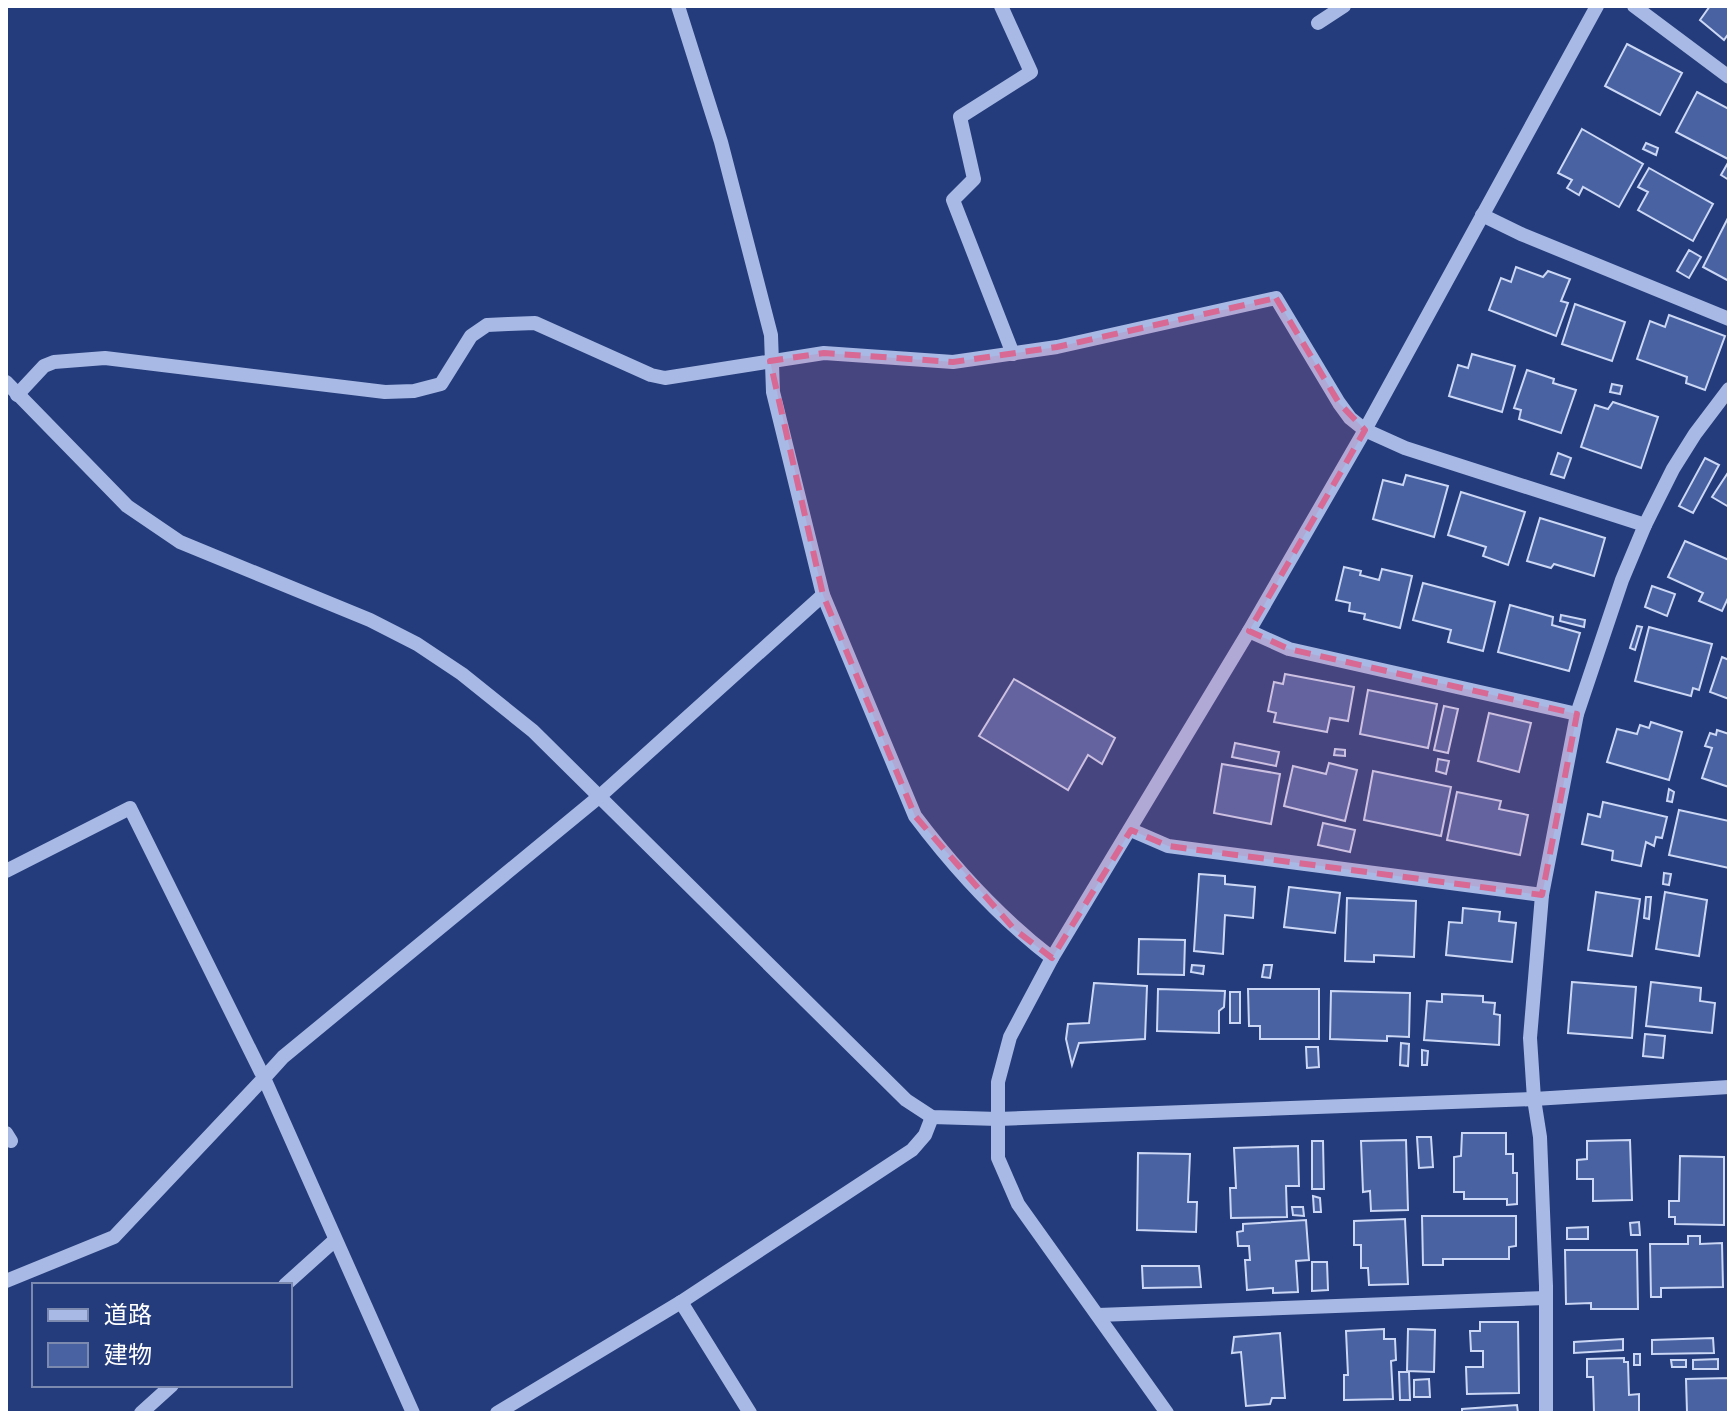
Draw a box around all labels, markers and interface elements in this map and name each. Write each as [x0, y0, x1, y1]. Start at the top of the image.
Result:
legend [32, 1283, 292, 1387]
text: 道路 [104, 1299, 152, 1328]
text: 建物 [104, 1339, 152, 1368]

